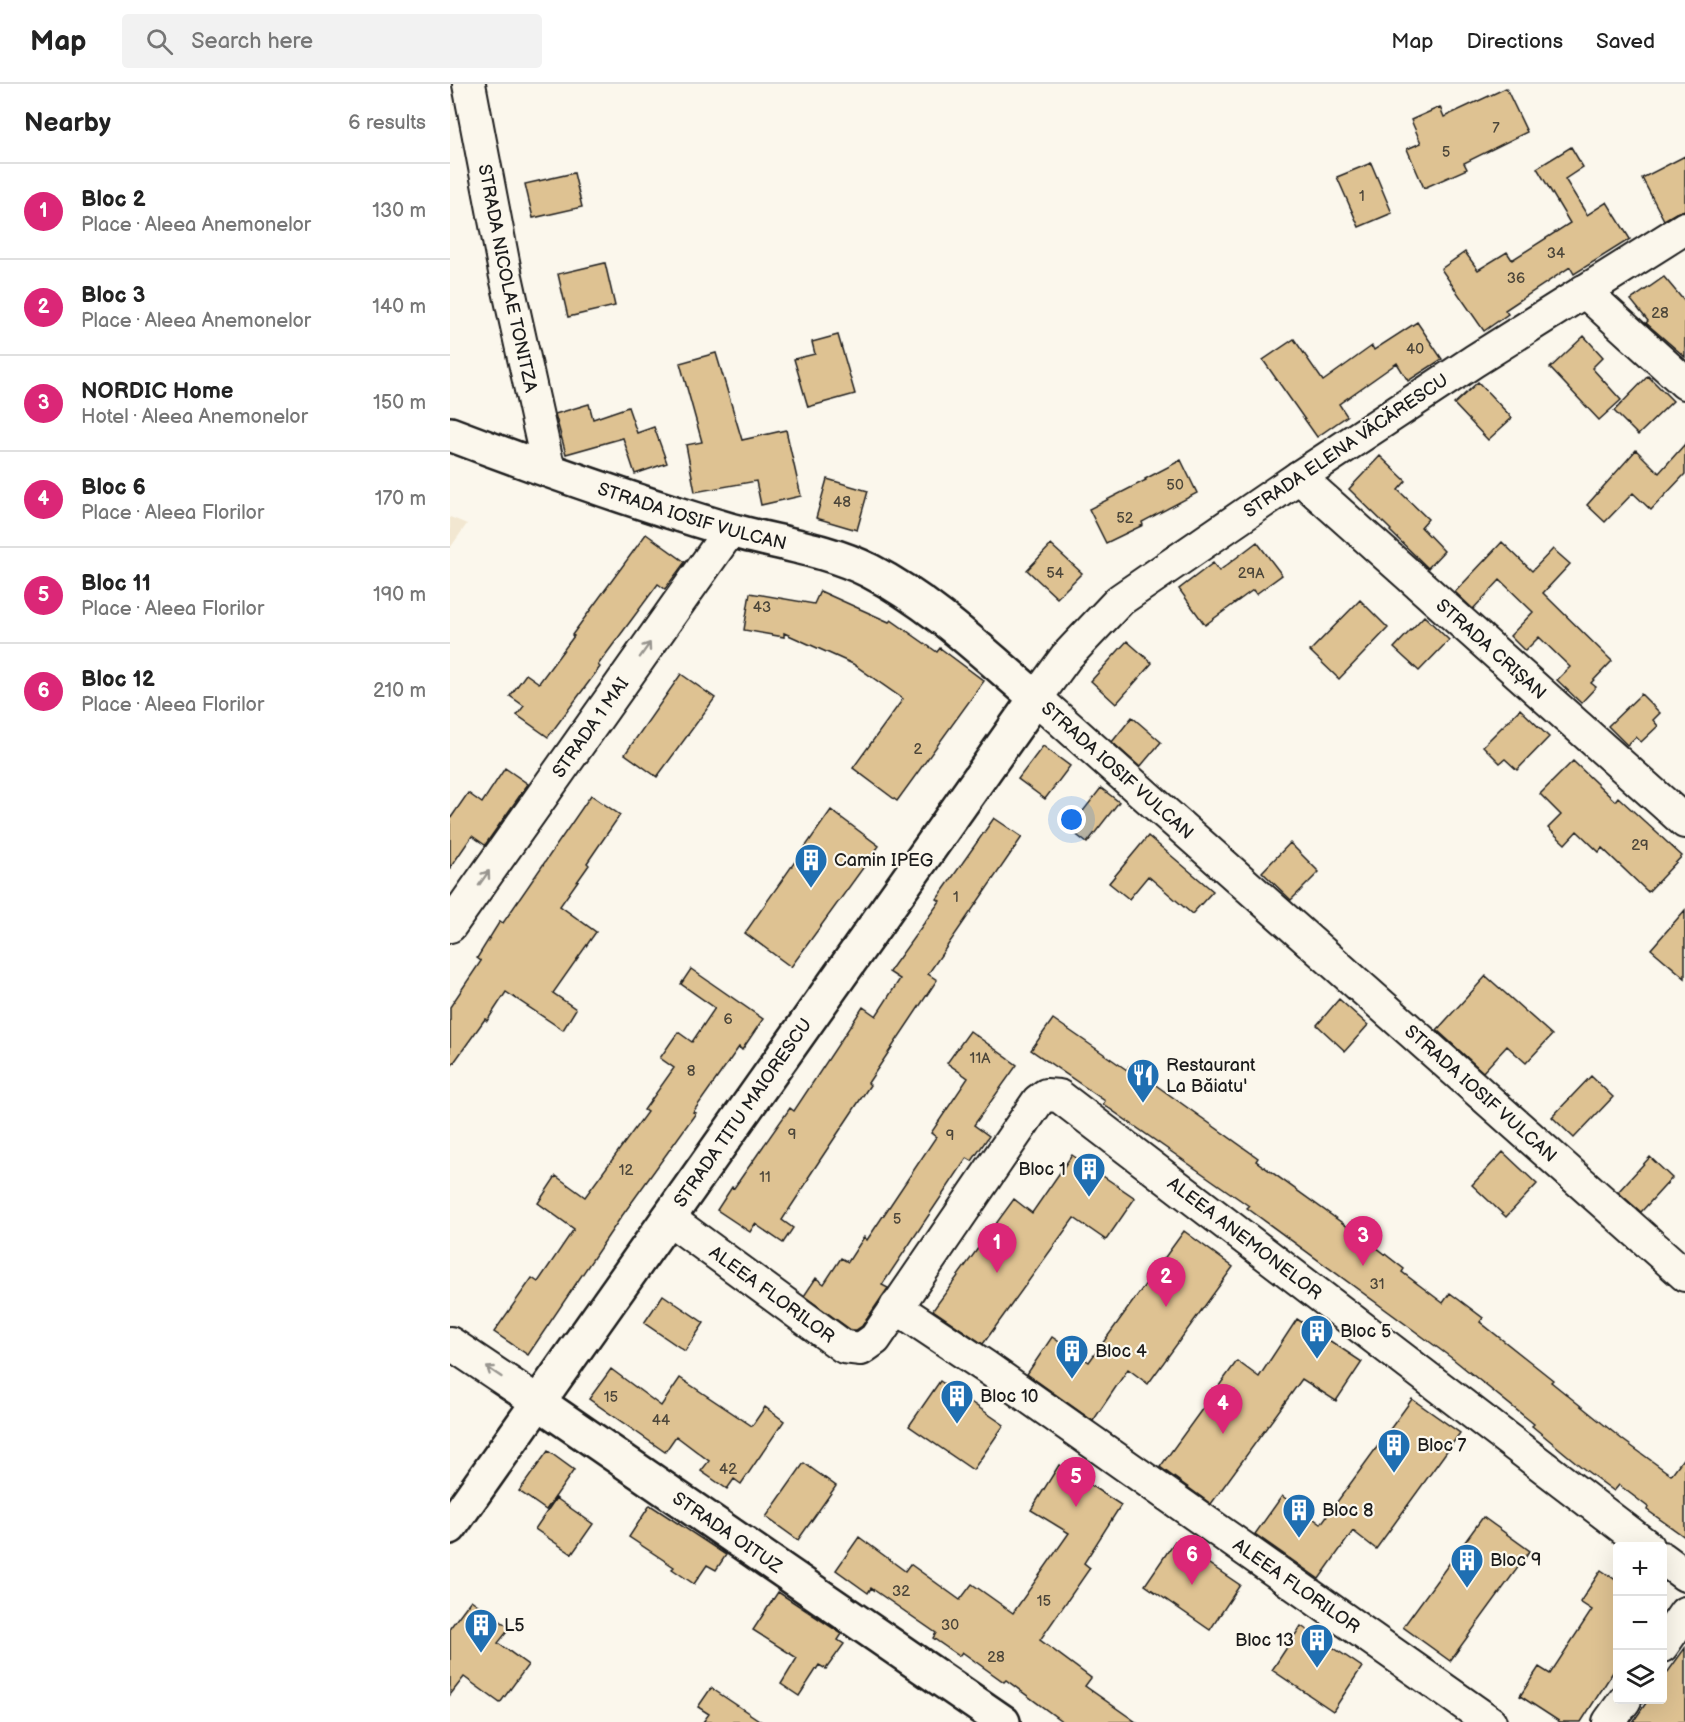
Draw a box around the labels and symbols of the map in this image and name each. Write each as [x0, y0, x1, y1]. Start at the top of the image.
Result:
house number: 7 [1492, 119, 1500, 138]
house number: 5 [1442, 143, 1450, 162]
street label: STRADA NICOLAE TONITZA [474, 162, 542, 394]
house number: 1 [1359, 187, 1365, 206]
house number: 34 [1547, 244, 1565, 263]
house number: 36 [1507, 269, 1525, 288]
house number: 28 [1651, 304, 1669, 323]
house number: 40 [1406, 340, 1424, 359]
street label: STRADA ELENA VĂCĂRESCU [1239, 368, 1452, 522]
house number: 50 [1166, 476, 1184, 495]
street label: STRADA IOSIF VULCAN [595, 478, 789, 554]
house number: 48 [833, 493, 851, 512]
house number: 52 [1116, 509, 1134, 528]
house number: 54 [1046, 564, 1064, 583]
house number: 29A [1238, 564, 1265, 583]
street label: STRADA CRIȘAN [1432, 594, 1551, 704]
house number: 43 [753, 598, 771, 617]
one-way arrow [639, 643, 651, 659]
street label: STRADA 1 MAI [548, 673, 633, 782]
street label: STRADA IOSIF VULCAN [1037, 698, 1198, 843]
house number: 2 [914, 740, 923, 759]
your location [1057, 805, 1086, 834]
house number: 29 [1631, 836, 1649, 855]
building icon: Camin IPEG [793, 842, 829, 889]
place label: Camin IPEG [834, 850, 933, 871]
one-way arrow [478, 871, 490, 887]
house number: 1 [953, 888, 959, 907]
house number: 6 [723, 1010, 733, 1029]
street label: STRADA TITU MAIORESCU [670, 1015, 816, 1211]
street label: STRADA IOSIF VULCAN [1401, 1020, 1561, 1166]
house number: 11A [970, 1049, 991, 1068]
place label: Restaurant La Băiatu' [1166, 1055, 1256, 1097]
restaurant icon: Restaurant La Băiatu' [1125, 1057, 1161, 1104]
house number: 8 [687, 1062, 696, 1081]
house number: 9 [788, 1125, 796, 1144]
house number: 9 [946, 1126, 954, 1145]
building icon: Bloc 1 [1071, 1151, 1107, 1198]
place label: Bloc 1 [1018, 1159, 1066, 1180]
house number: 12 [619, 1161, 633, 1180]
house number: 11 [759, 1168, 771, 1187]
street label: ALEEA ANEMONELOR [1164, 1173, 1326, 1304]
house number: 5 [893, 1210, 901, 1229]
pin: 3 [1344, 1216, 1382, 1266]
pin: 1 [978, 1224, 1016, 1273]
street label: ALEEA FLORILOR [705, 1241, 839, 1347]
pin: 2 [1146, 1258, 1186, 1307]
house number: 31 [1369, 1275, 1385, 1294]
building icon: Bloc 5 [1299, 1313, 1335, 1360]
place label: Bloc 5 [1340, 1321, 1391, 1342]
building icon: Bloc 4 [1054, 1333, 1090, 1380]
place label: Bloc 4 [1095, 1341, 1147, 1362]
one-way arrow [486, 1366, 503, 1378]
building icon: Bloc 10 [939, 1378, 975, 1425]
pin: 4 [1204, 1384, 1242, 1434]
place label: Bloc 10 [980, 1386, 1038, 1407]
house number: 15 [604, 1388, 618, 1407]
house number: 44 [652, 1411, 670, 1430]
building icon: Bloc 7 [1376, 1427, 1412, 1474]
place label: Bloc 7 [1417, 1435, 1466, 1456]
pin: 5 [1056, 1458, 1096, 1507]
house number: 42 [719, 1460, 737, 1479]
street label: STRADA OITUZ [669, 1487, 786, 1577]
building icon: Bloc 8 [1281, 1492, 1317, 1539]
place label: Bloc 8 [1322, 1500, 1373, 1521]
street label: ALEEA FLORILOR [1229, 1534, 1364, 1638]
pin: 6 [1172, 1536, 1212, 1585]
building icon: Bloc 9 [1449, 1542, 1485, 1589]
place label: Bloc 9 [1490, 1550, 1541, 1571]
house number: 32 [892, 1582, 910, 1601]
house number: 15 [1037, 1592, 1051, 1611]
building icon: L5 [463, 1607, 499, 1654]
place label: L5 [504, 1615, 525, 1636]
house number: 30 [941, 1616, 959, 1635]
building icon: Bloc 13 [1299, 1622, 1335, 1669]
place label: Bloc 13 [1235, 1630, 1294, 1651]
house number: 28 [987, 1648, 1005, 1667]

